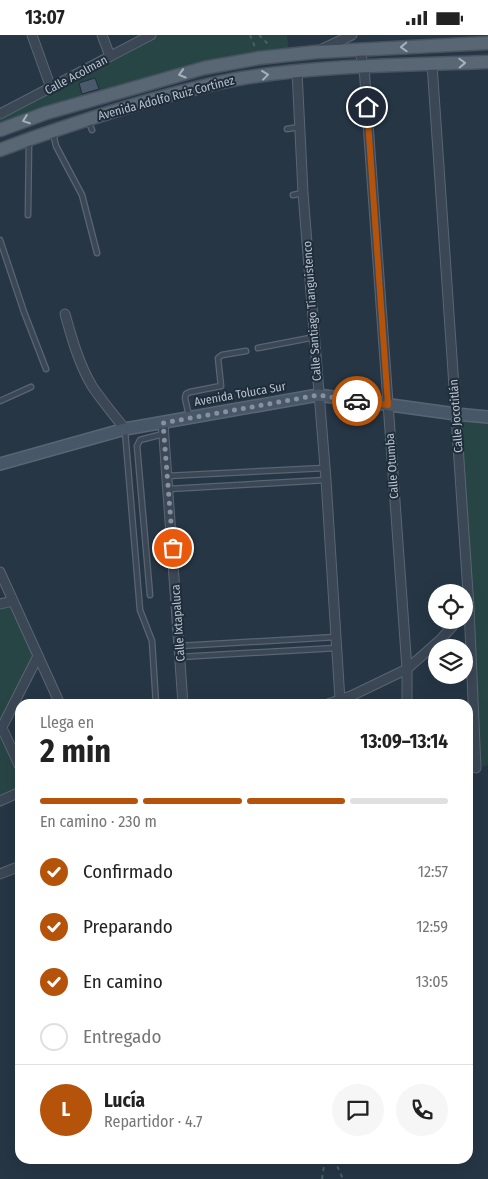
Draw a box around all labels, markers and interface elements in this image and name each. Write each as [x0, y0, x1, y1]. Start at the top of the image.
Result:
text: 13:07 [25, 6, 65, 29]
one-way arrow [400, 41, 408, 52]
street label: Calle Acolman [42, 53, 110, 97]
one-way arrow [459, 58, 467, 68]
one-way arrow [178, 68, 187, 78]
one-way arrow [262, 70, 270, 81]
street label: Avenida Adolfo Ruiz Cortinez [96, 73, 236, 123]
pin [346, 86, 388, 128]
icon: home [353, 93, 381, 121]
one-way arrow [23, 114, 31, 124]
street label: Calle Santiago Tianguistenco [300, 241, 324, 381]
courier [332, 376, 382, 426]
street label: Avenida Toluca Sur [193, 379, 288, 409]
street label: Calle Jocotitlán [446, 379, 466, 453]
icon: car [343, 387, 371, 415]
street label: Calle Otumba [383, 433, 401, 499]
pin [152, 527, 194, 569]
icon: bag [159, 534, 187, 562]
street label: Calle Ixtapaluca [168, 584, 188, 662]
map controls [428, 584, 473, 684]
button: locate [428, 584, 473, 629]
button: layers [428, 639, 473, 684]
text: Llega en [40, 713, 94, 732]
text: 13:09–13:14 [360, 730, 448, 753]
text: 2 min [40, 732, 111, 770]
text: En camino · 230 m [40, 812, 157, 831]
icon: check [40, 858, 68, 886]
text: Confirmado [83, 860, 173, 883]
text: 12:57 [418, 862, 448, 881]
icon: check [40, 913, 68, 941]
text: Preparando [83, 915, 173, 938]
text: 12:59 [416, 917, 448, 936]
icon: check [40, 968, 68, 996]
text: En camino [83, 970, 163, 993]
text: 13:05 [415, 972, 448, 991]
text: Entregado [83, 1025, 162, 1048]
button: chat [332, 1084, 384, 1136]
button: phone [396, 1084, 448, 1136]
text: Lucía [104, 1089, 145, 1112]
text: L [62, 1098, 70, 1121]
text: Repartidor · 4.7 [104, 1112, 203, 1131]

